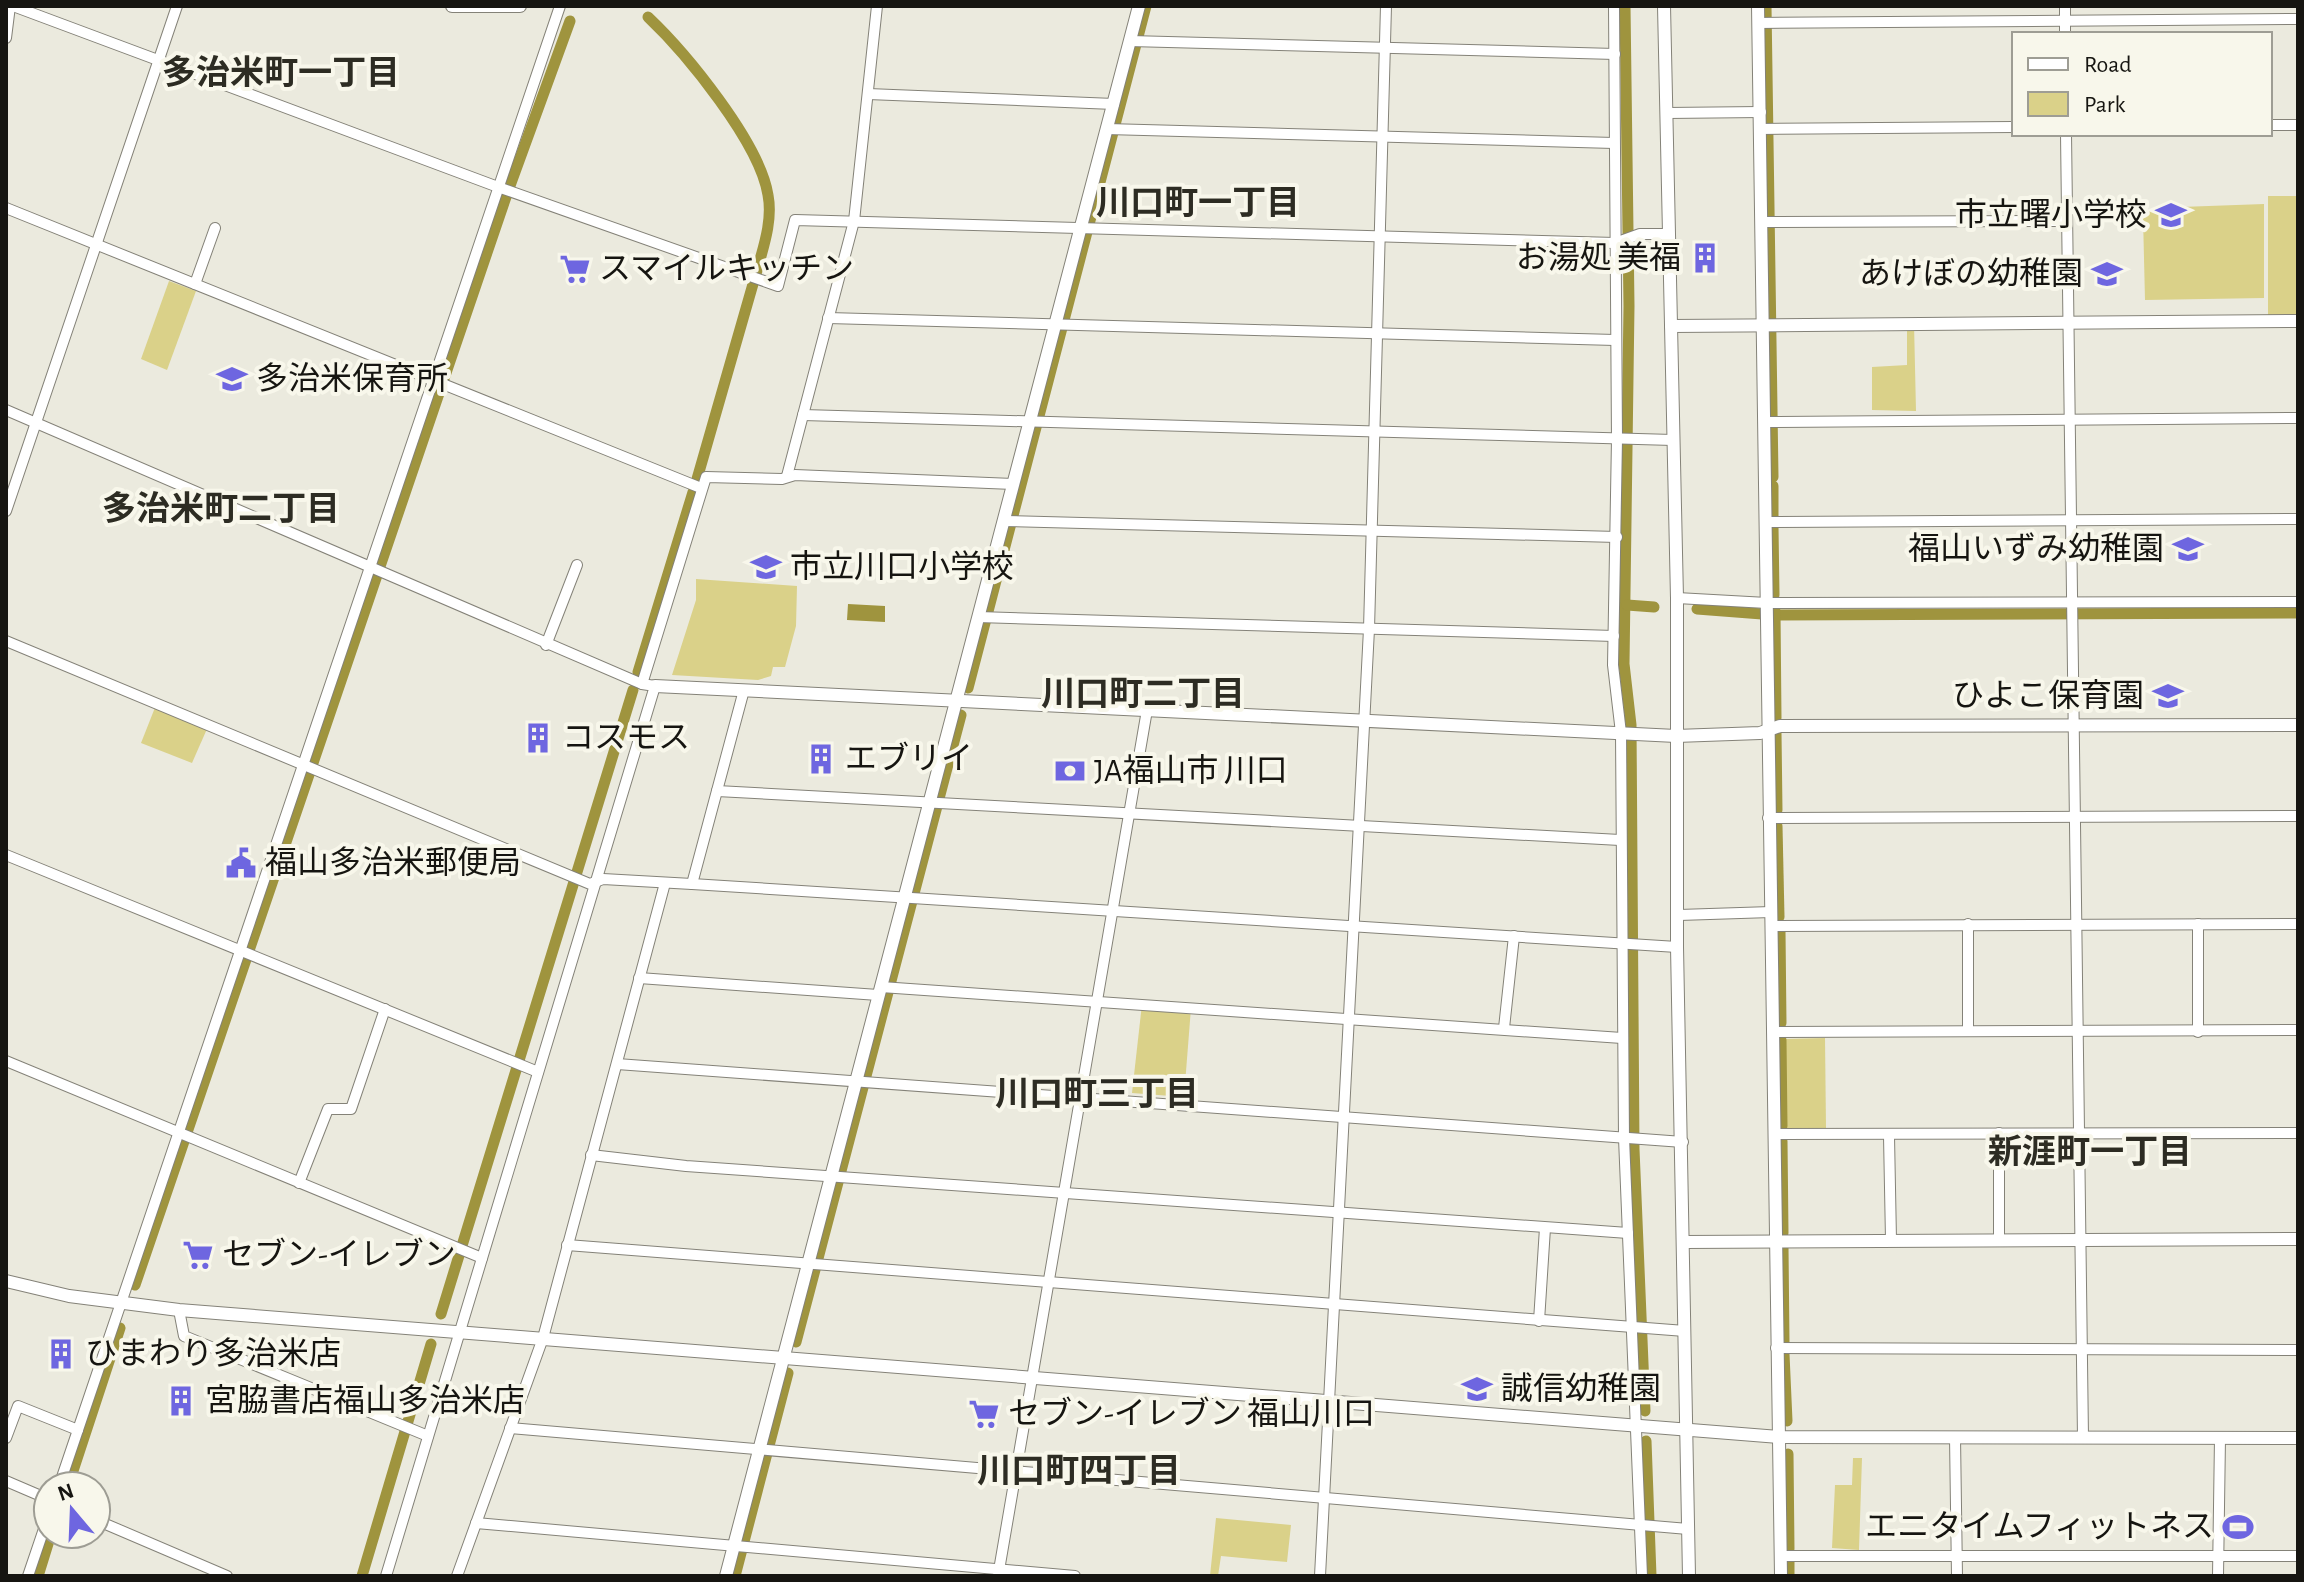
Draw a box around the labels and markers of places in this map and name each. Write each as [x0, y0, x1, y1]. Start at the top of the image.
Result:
place label: 市立曙小学校 [1955, 197, 2147, 231]
school or university icon: 市立曙小学校 [2154, 198, 2188, 232]
place label: お湯処 美福 [1516, 240, 1681, 274]
building icon: お湯処 美福 [1688, 241, 1722, 275]
supermarket icon: スマイルキッチン [558, 252, 592, 286]
place label: スマイルキッチン [599, 253, 854, 285]
place label: あけぼの幼稚園 [1859, 257, 2083, 290]
school or university icon: あけぼの幼稚園 [2090, 257, 2124, 291]
place label: 多治米保育所 [256, 361, 448, 395]
school or university icon: 多治米保育所 [215, 362, 249, 396]
place label: 福山いずみ幼稚園 [1908, 532, 2164, 565]
school or university icon: 福山いずみ幼稚園 [2171, 532, 2205, 566]
place label: 市立川口小学校 [790, 549, 1014, 583]
school or university icon: 市立川口小学校 [749, 550, 783, 584]
place label: ひよこ保育園 [1952, 678, 2144, 712]
school or university icon: ひよこ保育園 [2151, 679, 2185, 713]
building icon: コスモス [521, 721, 555, 755]
place label: コスモス [562, 722, 690, 754]
place label: エブリイ [845, 741, 973, 775]
building icon: エブリイ [804, 742, 838, 776]
place label: JA福山市 川口 [1094, 753, 1288, 787]
bank icon: JA福山市 川口 [1053, 754, 1087, 788]
public building icon: 福山多治米郵便局 [224, 846, 258, 880]
place label: 福山多治米郵便局 [265, 846, 521, 879]
place label: セブン-イレブン [222, 1237, 456, 1271]
supermarket icon: セブン-イレブン [181, 1238, 215, 1272]
place label: ひまわり多治米店 [85, 1336, 341, 1370]
building icon: ひまわり多治米店 [44, 1337, 78, 1371]
school or university icon: 誠信幼稚園 [1460, 1372, 1494, 1406]
place label: 誠信幼稚園 [1501, 1372, 1661, 1405]
place label: 宮脇書店福山多治米店 [205, 1383, 525, 1417]
building icon: 宮脇書店福山多治米店 [164, 1384, 198, 1418]
place label: セブン-イレブン 福山川口 [1008, 1396, 1375, 1430]
supermarket icon: セブン-イレブン 福山川口 [967, 1397, 1001, 1431]
sports icon: エニタイムフィットネス [2221, 1510, 2255, 1544]
place label: エニタイムフィットネス [1865, 1511, 2214, 1543]

